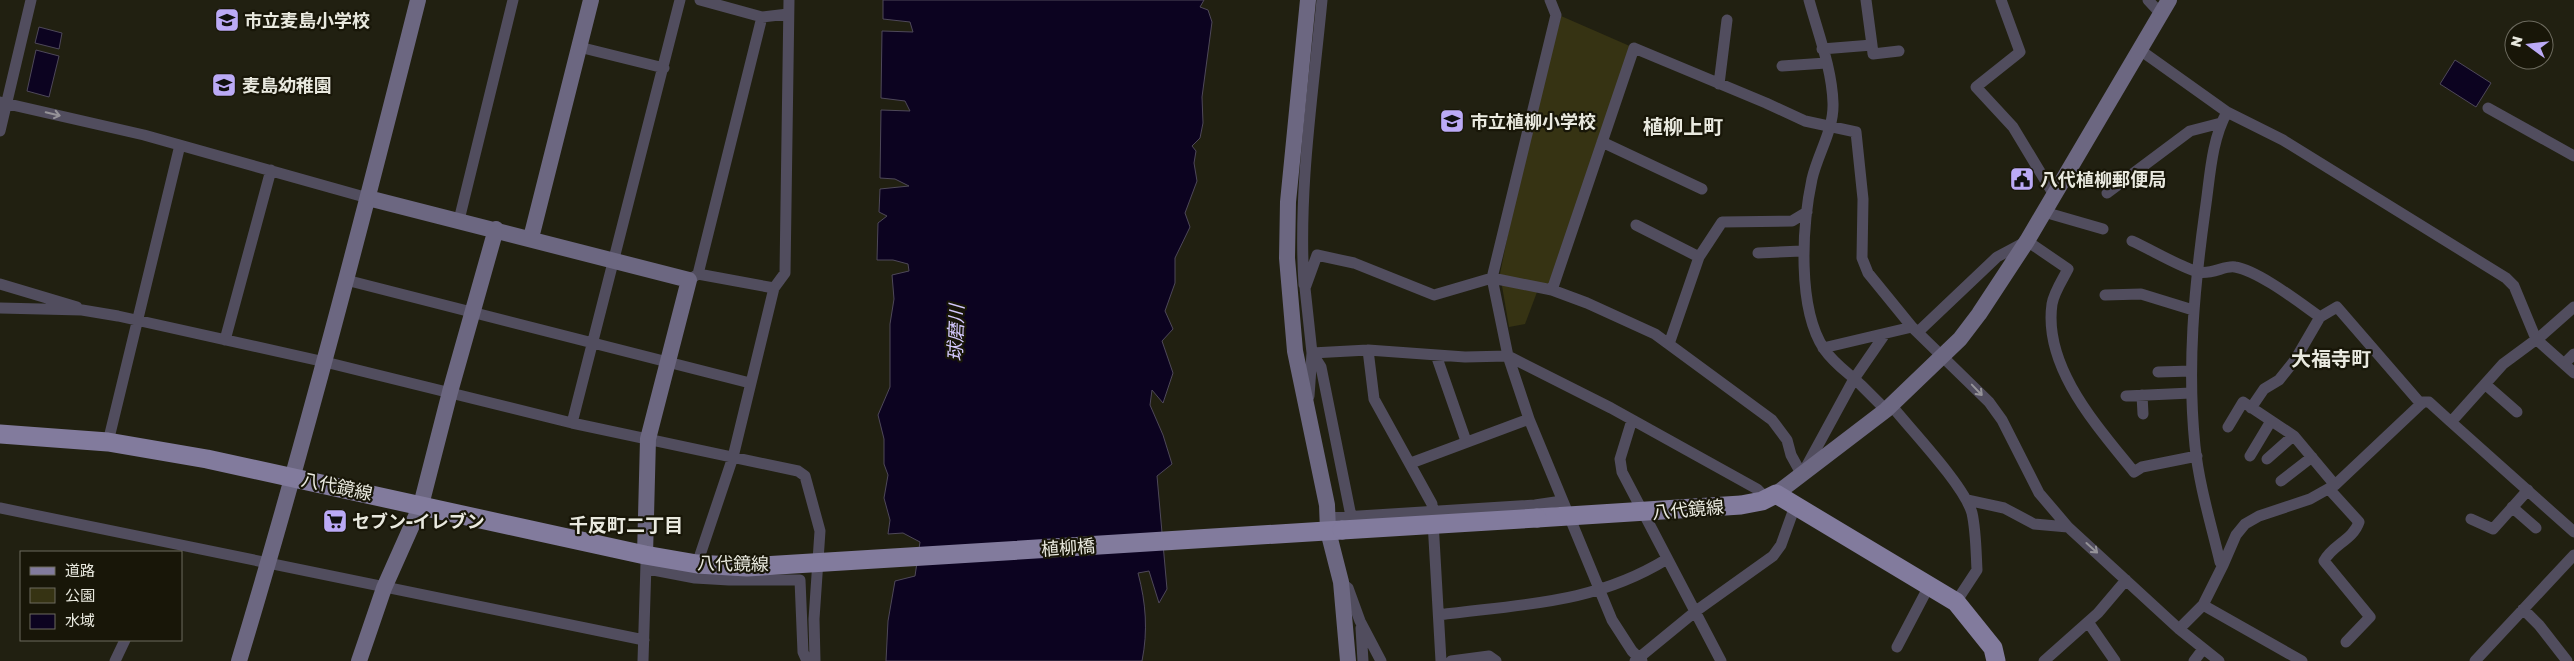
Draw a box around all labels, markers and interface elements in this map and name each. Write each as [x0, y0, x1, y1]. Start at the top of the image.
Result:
school or university icon: 市立麦島小学校 [214, 7, 240, 33]
place label: 市立麦島小学校 [244, 9, 370, 31]
north arrow [2504, 20, 2554, 70]
text: N [2506, 34, 2526, 49]
school or university icon: 麦島幼稚園 [211, 72, 237, 98]
place label: 麦島幼稚園 [242, 74, 332, 96]
school or university icon: 市立植柳小学校 [1439, 108, 1465, 134]
one-way arrow [45, 110, 61, 119]
place label: 市立植柳小学校 [1470, 110, 1596, 132]
district label: 植柳上町 [1643, 114, 1723, 138]
public building icon: 八代植柳郵便局 [2009, 166, 2035, 192]
place label: 八代植柳郵便局 [2040, 168, 2166, 190]
water label: 球磨川 [943, 302, 968, 362]
district label: 大福寺町 [2291, 346, 2371, 370]
one-way arrow [1971, 383, 1983, 396]
street label: 八代鏡線 [299, 468, 375, 504]
street label: 八代鏡線 [1651, 495, 1725, 523]
supermarket icon: セブン-イレブン [322, 508, 348, 534]
place label: セブン-イレブン [352, 510, 485, 532]
district label: 千反町二丁目 [569, 513, 683, 536]
street label: 植柳橋 [1040, 534, 1096, 560]
one-way arrow [2085, 542, 2098, 554]
legend [20, 551, 182, 641]
street label: 八代鏡線 [697, 551, 769, 575]
text: 道路 [65, 561, 95, 579]
text: 公園 [65, 586, 95, 604]
text: 水域 [65, 611, 95, 629]

